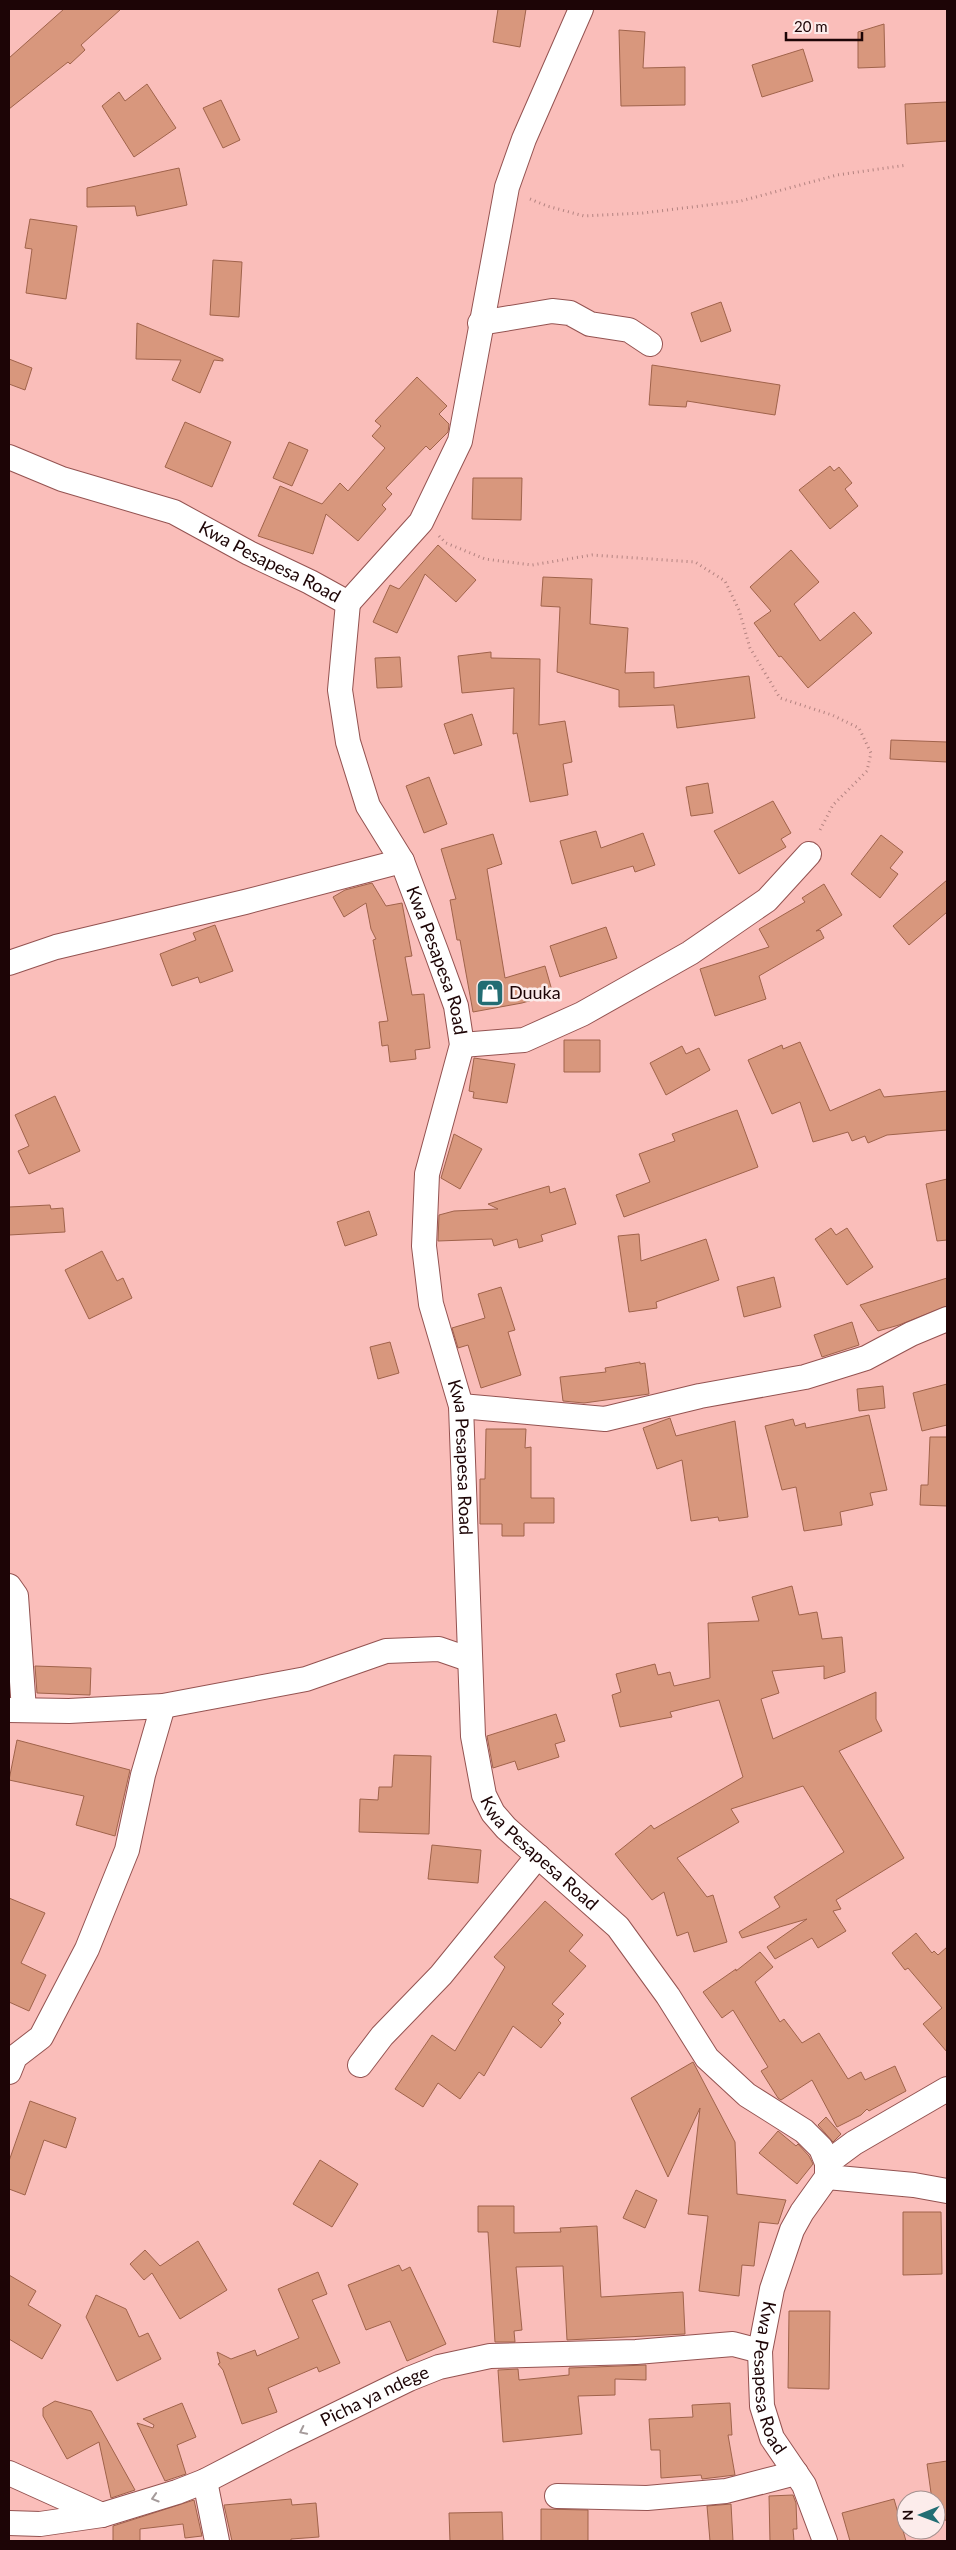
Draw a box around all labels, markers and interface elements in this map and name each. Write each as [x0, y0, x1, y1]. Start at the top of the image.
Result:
scale bar [786, 10, 862, 42]
text: 20 m [794, 17, 828, 35]
street label: Kwa Pesapesa Road [195, 516, 345, 607]
street label: Kwa Pesapesa Road [402, 883, 472, 1036]
shop icon: Duuka [475, 978, 505, 1008]
place label: Duuka [509, 981, 561, 1003]
street label: Kwa Pesapesa Road [444, 1377, 478, 1536]
street label: Kwa Pesapesa Road [476, 1792, 603, 1914]
street label: Kwa Pesapesa Road [750, 2300, 792, 2458]
street label: Picha ya ndege [316, 2360, 432, 2431]
one-way arrow [299, 2425, 308, 2435]
north arrow [896, 2490, 946, 2540]
one-way arrow [152, 2493, 160, 2503]
text: N [899, 2510, 916, 2521]

